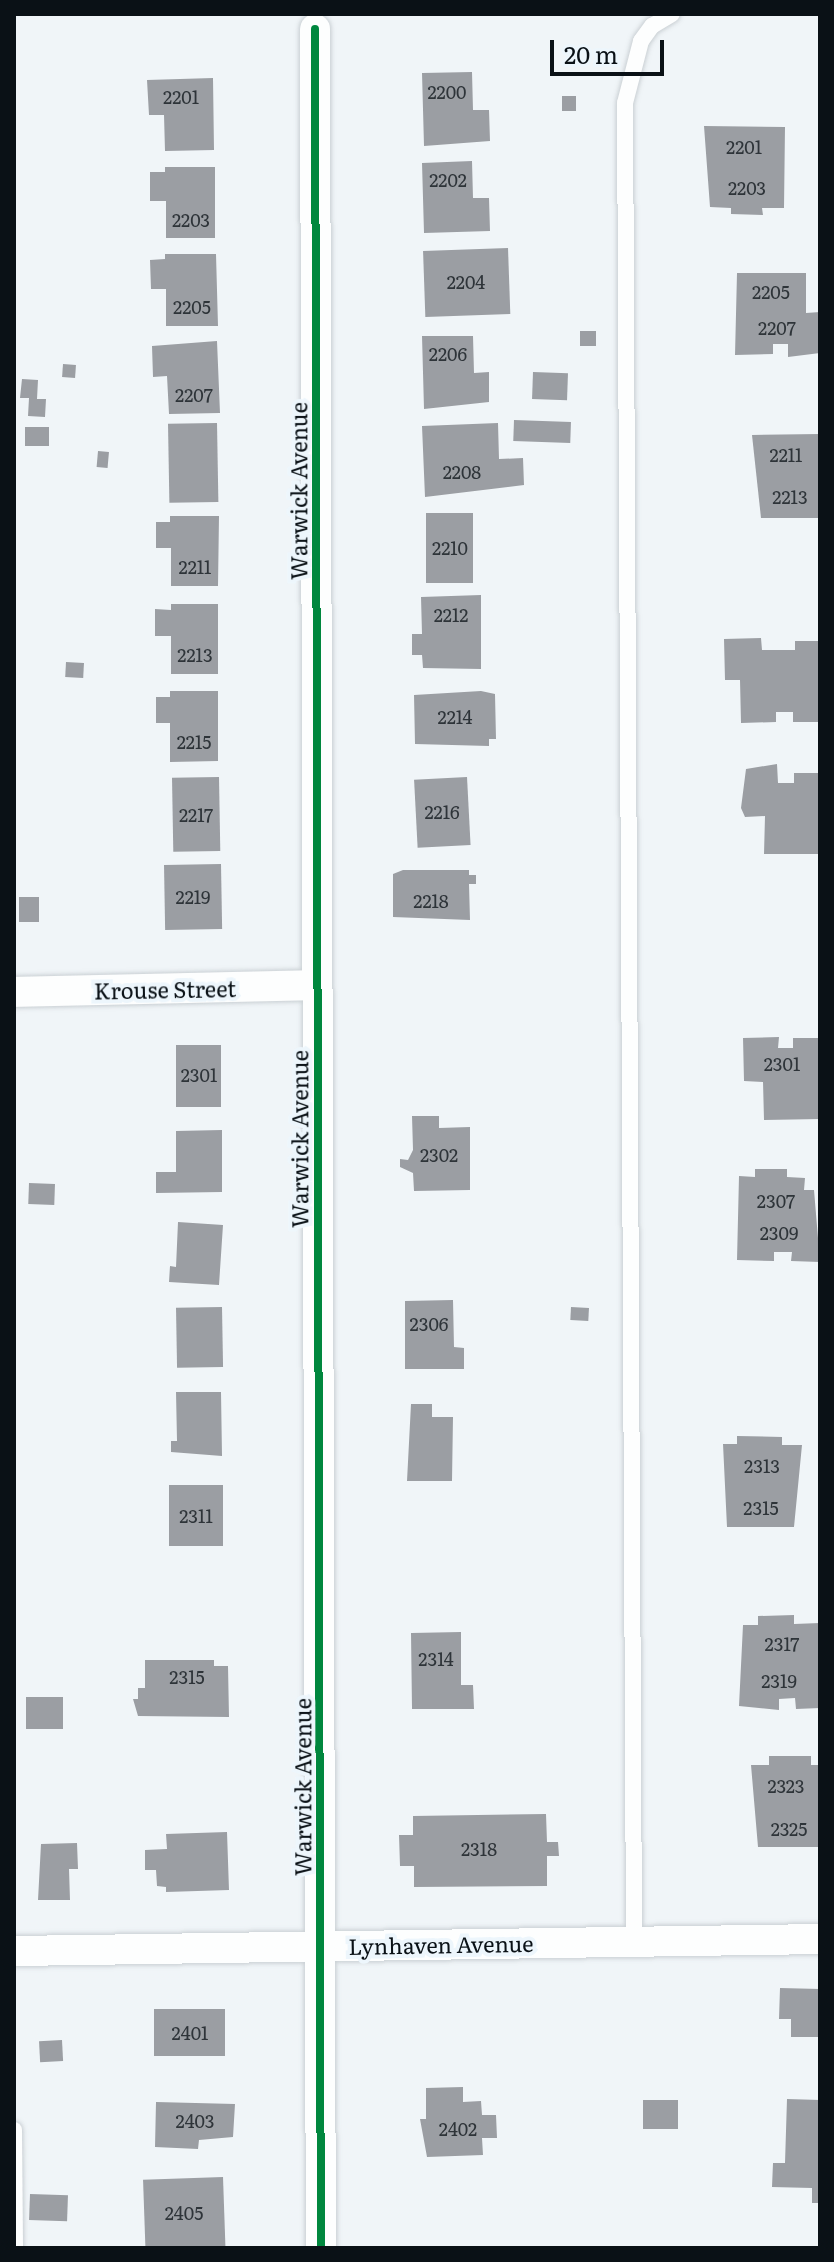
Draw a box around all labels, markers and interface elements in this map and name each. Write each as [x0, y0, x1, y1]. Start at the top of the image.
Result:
scale bar [554, 24, 668, 74]
text: 20 m [564, 36, 618, 71]
house number: 2200 [427, 81, 467, 103]
house number: 2201 [163, 86, 199, 108]
house number: 2201 [726, 136, 762, 158]
house number: 2202 [429, 169, 467, 191]
house number: 2203 [728, 177, 766, 199]
house number: 2203 [172, 209, 210, 231]
house number: 2204 [447, 271, 485, 293]
house number: 2205 [752, 281, 790, 303]
house number: 2205 [173, 296, 211, 318]
house number: 2207 [758, 317, 796, 339]
house number: 2206 [429, 343, 467, 365]
house number: 2207 [175, 384, 213, 406]
street label: Warwick Avenue [285, 402, 311, 580]
house number: 2211 [770, 444, 802, 466]
house number: 2208 [443, 461, 481, 483]
house number: 2213 [772, 486, 808, 508]
house number: 2210 [432, 537, 468, 559]
house number: 2211 [179, 556, 211, 578]
house number: 2212 [434, 604, 468, 626]
house number: 2213 [177, 644, 213, 666]
house number: 2214 [438, 706, 472, 728]
house number: 2215 [177, 731, 211, 753]
house number: 2216 [424, 801, 460, 823]
house number: 2217 [179, 804, 213, 826]
house number: 2219 [176, 886, 210, 908]
house number: 2218 [413, 890, 449, 912]
street label: Krouse Street [94, 975, 236, 1003]
street label: Warwick Avenue [286, 1050, 312, 1228]
house number: 2301 [764, 1053, 800, 1075]
house number: 2301 [181, 1064, 217, 1086]
house number: 2302 [420, 1144, 458, 1166]
house number: 2307 [757, 1190, 795, 1212]
house number: 2309 [760, 1222, 798, 1244]
house number: 2306 [410, 1313, 448, 1335]
house number: 2313 [744, 1455, 780, 1477]
house number: 2315 [743, 1497, 779, 1519]
house number: 2311 [179, 1505, 213, 1527]
house number: 2317 [765, 1633, 799, 1655]
house number: 2314 [418, 1648, 454, 1670]
house number: 2315 [169, 1666, 205, 1688]
house number: 2319 [761, 1670, 797, 1692]
street label: Warwick Avenue [289, 1698, 315, 1876]
house number: 2323 [767, 1775, 805, 1797]
house number: 2325 [771, 1818, 807, 1840]
house number: 2318 [461, 1838, 497, 1860]
street label: Lynhaven Avenue [348, 1929, 534, 1959]
house number: 2401 [172, 2022, 208, 2044]
house number: 2403 [176, 2110, 214, 2132]
house number: 2402 [439, 2118, 477, 2140]
house number: 2405 [165, 2202, 203, 2224]

